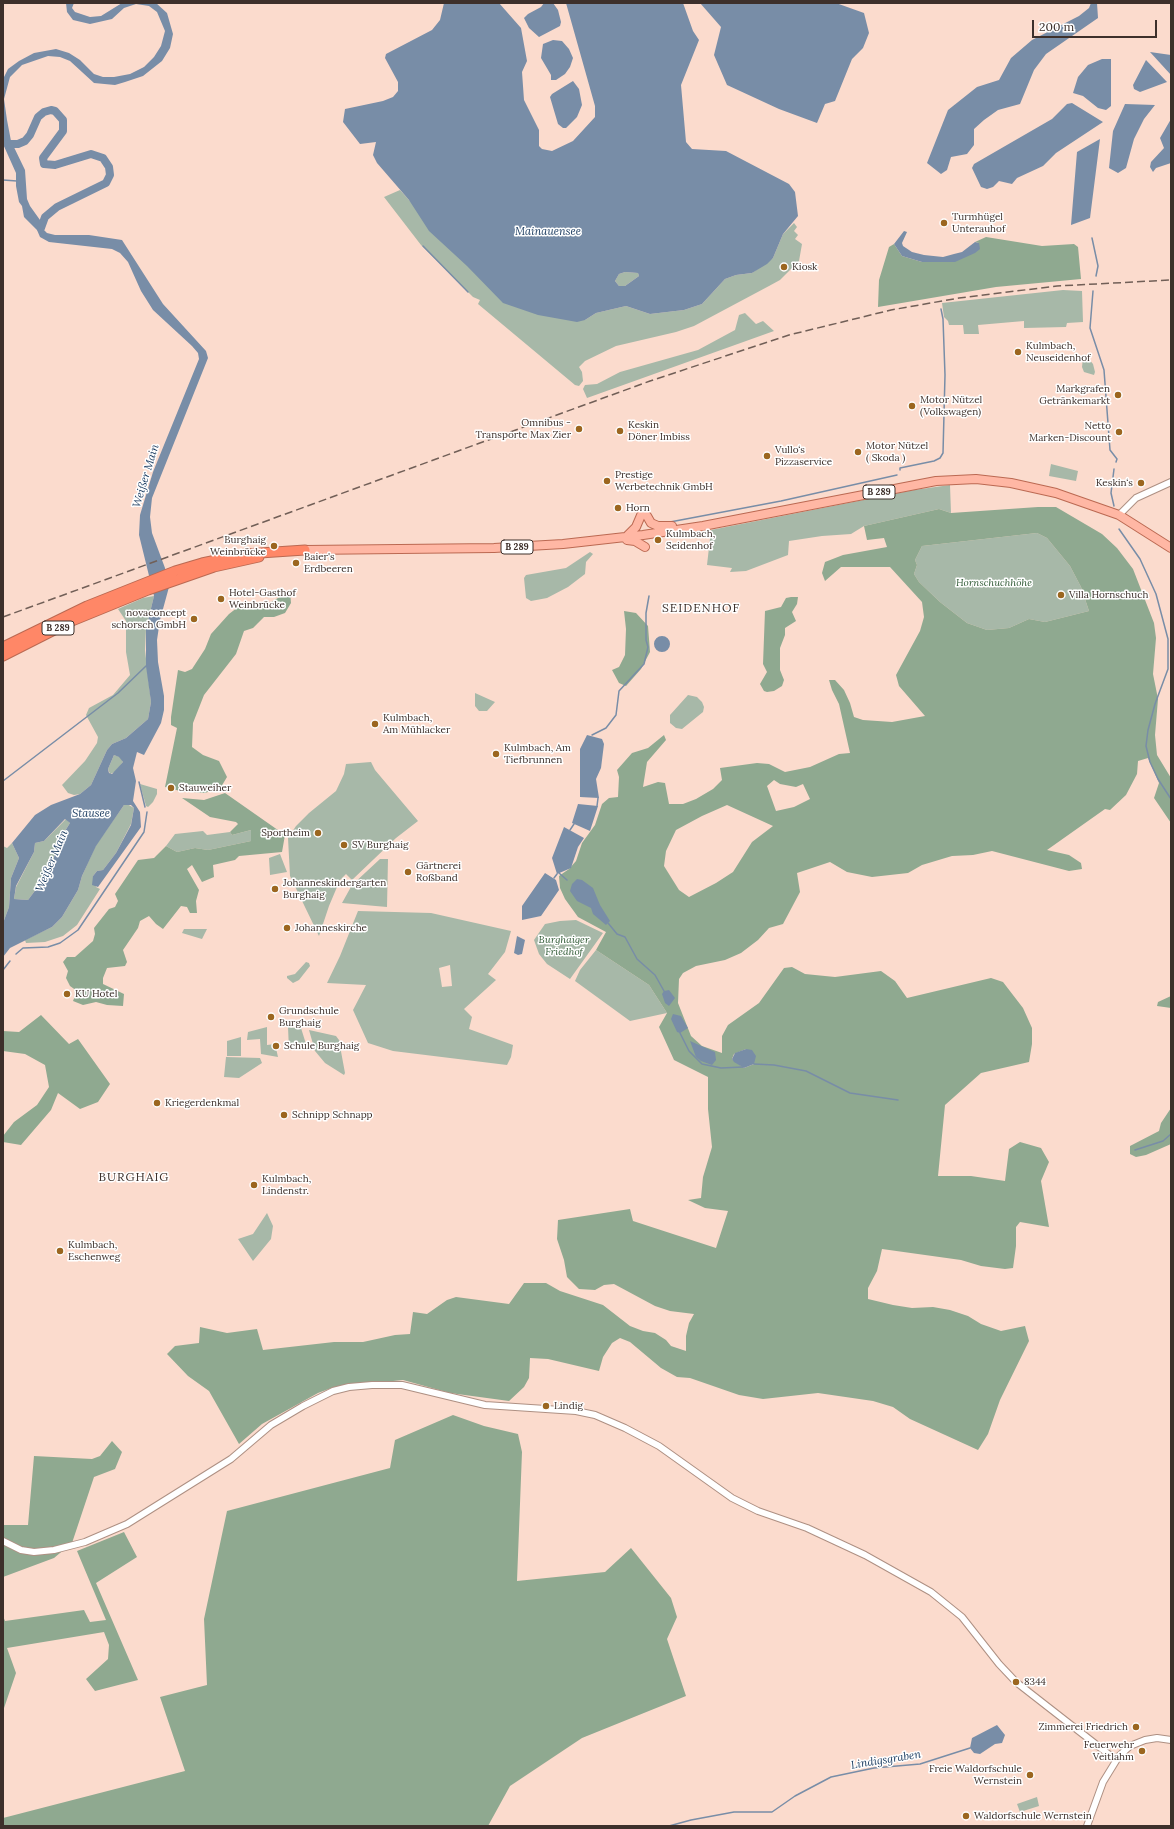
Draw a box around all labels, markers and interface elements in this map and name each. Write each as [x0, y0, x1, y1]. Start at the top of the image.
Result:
scale bar [1034, 12, 1159, 38]
text: 200 m [1039, 19, 1074, 34]
place label: Turmhügel Unterauhof [952, 211, 1005, 234]
marker: Turmhügel Unterauhof [939, 218, 949, 228]
water label: Mainauensee [515, 225, 581, 239]
place label: Kiosk [792, 261, 817, 273]
marker: Kiosk [779, 262, 789, 272]
place label: Kulmbach, Neuseidenhof [1026, 340, 1090, 364]
marker: Kulmbach, Neuseidenhof [1013, 347, 1023, 357]
place label: Markgrafen Getränkemarkt [1039, 383, 1110, 406]
marker: Markgrafen Getränkemarkt [1113, 390, 1123, 400]
place label: Motor Nützel (Volkswagen) [920, 394, 982, 418]
marker: Motor Nützel (Volkswagen) [907, 401, 917, 411]
place label: Omnibus - Transporte Max Zier [476, 417, 571, 440]
place label: Keskin Döner Imbiss [628, 419, 690, 442]
place label: Netto Marken-Discount [1029, 420, 1111, 444]
marker: Omnibus - Transporte Max Zier [574, 424, 584, 434]
marker: Keskin Döner Imbiss [615, 426, 625, 436]
marker: Netto Marken-Discount [1114, 427, 1124, 437]
place label: Motor Nützel ( Skoda ) [866, 440, 928, 464]
water label: Weißer Main [130, 443, 162, 509]
place label: Vullo‘s Pizzaservice [775, 444, 832, 468]
marker: Motor Nützel ( Skoda ) [853, 447, 863, 457]
marker: Vullo‘s Pizzaservice [762, 451, 772, 461]
place label: Prestige Werbetechnik GmbH [615, 469, 713, 492]
marker: Prestige Werbetechnik GmbH [602, 476, 612, 486]
place label: Keskin‘s [1096, 477, 1133, 489]
marker: Keskin‘s [1136, 478, 1146, 488]
road number: B 289 [863, 485, 895, 499]
place label: Horn [626, 502, 650, 514]
marker: Horn [613, 503, 623, 513]
place label: Kulmbach, Seidenhof [666, 528, 715, 552]
place label: Burghaig Weinbrücke [210, 534, 266, 558]
marker: Kulmbach, Seidenhof [653, 535, 663, 545]
road number: B 289 [501, 540, 533, 554]
marker: Burghaig Weinbrücke [269, 541, 279, 551]
place label: Baier's Erdbeeren [304, 551, 353, 574]
marker: Baier's Erdbeeren [291, 558, 301, 568]
park label: Hornschuchhöhe [956, 577, 1032, 589]
place label: Hotel-Gasthof Weinbrücke [229, 587, 296, 610]
place label: Villa Hornschuch [1069, 589, 1148, 601]
marker: Villa Hornschuch [1056, 590, 1066, 600]
marker: Hotel-Gasthof Weinbrücke [216, 594, 226, 604]
district label: SEIDENHOF [662, 602, 740, 616]
place label: novaconcept schorsch GmbH [111, 607, 186, 630]
marker: novaconcept schorsch GmbH [189, 614, 199, 624]
road number: B 289 [42, 621, 74, 635]
place label: Kulmbach, Am Mühlacker [383, 712, 450, 736]
marker: Kulmbach, Am Mühlacker [370, 719, 380, 729]
place label: Kulmbach, Am Tiefbrunnen [504, 742, 571, 766]
marker: Kulmbach, Am Tiefbrunnen [491, 749, 501, 759]
place label: Stauweiher [179, 782, 231, 794]
marker: Stauweiher [166, 783, 176, 793]
water label: Stausee [72, 807, 110, 821]
place label: Sportheim [261, 827, 310, 839]
water label: Weißer Main [33, 828, 71, 894]
marker: Sportheim [313, 828, 323, 838]
place label: SV Burghaig [352, 839, 408, 851]
marker: SV Burghaig [339, 840, 349, 850]
place label: Gärtnerei Roßband [416, 860, 461, 884]
marker: Gärtnerei Roßband [403, 867, 413, 877]
place label: Johanneskindergarten Burghaig [283, 877, 386, 900]
marker: Johanneskindergarten Burghaig [270, 884, 280, 894]
place label: Johanneskirche [295, 922, 367, 934]
marker: Johanneskirche [282, 923, 292, 933]
park label: Burghaiger Friedhof [539, 934, 589, 958]
place label: KU Hotel [75, 988, 117, 1000]
marker: KU Hotel [62, 989, 72, 999]
place label: Grundschule Burghaig [279, 1005, 339, 1028]
marker: Grundschule Burghaig [266, 1012, 276, 1022]
place label: Schule Burghaig [284, 1040, 359, 1052]
marker: Schule Burghaig [271, 1041, 281, 1051]
place label: Kriegerdenkmal [165, 1097, 239, 1109]
marker: Kriegerdenkmal [152, 1098, 162, 1108]
place label: Schnipp Schnapp [292, 1109, 373, 1121]
marker: Schnipp Schnapp [279, 1110, 289, 1120]
district label: BURGHAIG [99, 1171, 169, 1185]
place label: Kulmbach, Lindenstr. [262, 1173, 311, 1196]
marker: Kulmbach, Lindenstr. [249, 1180, 259, 1190]
place label: Kulmbach, Eschenweg [68, 1239, 120, 1262]
marker: Kulmbach, Eschenweg [55, 1246, 65, 1256]
place label: Lindig [554, 1400, 583, 1412]
marker: Lindig [541, 1401, 551, 1411]
place label: 8344 [1024, 1676, 1046, 1688]
marker: 8344 [1011, 1677, 1021, 1687]
place label: Zimmerei Friedrich [1038, 1721, 1128, 1733]
marker: Zimmerei Friedrich [1131, 1722, 1141, 1732]
place label: Feuerwehr Veitlahm [1084, 1739, 1134, 1762]
marker: Feuerwehr Veitlahm [1137, 1746, 1147, 1756]
water label: Lindigsgraben [850, 1748, 922, 1772]
place label: Freie Waldorfschule Wernstein [929, 1763, 1022, 1786]
marker: Freie Waldorfschule Wernstein [1025, 1770, 1035, 1780]
place label: Waldorfschule Wernstein [974, 1810, 1092, 1822]
marker: Waldorfschule Wernstein [961, 1811, 971, 1821]

